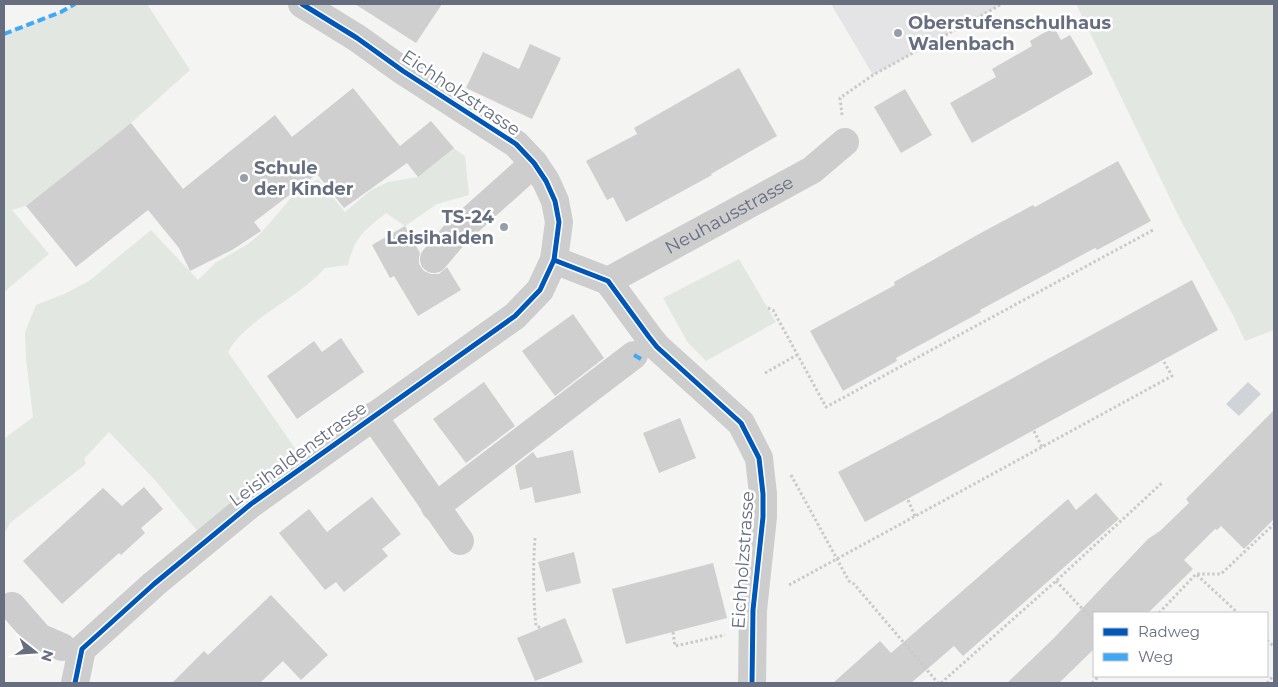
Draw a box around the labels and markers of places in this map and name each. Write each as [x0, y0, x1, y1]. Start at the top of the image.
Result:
place label: Oberstufenschulhaus Walenbach [908, 12, 1111, 55]
marker: Oberstufenschulhaus Walenbach [892, 27, 904, 39]
place label: Schule der Kinder [254, 157, 354, 200]
marker: Schule der Kinder [238, 172, 250, 184]
place label: TS-24 Leisihalden [386, 206, 495, 249]
marker: TS-24 Leisihalden [498, 221, 510, 233]

